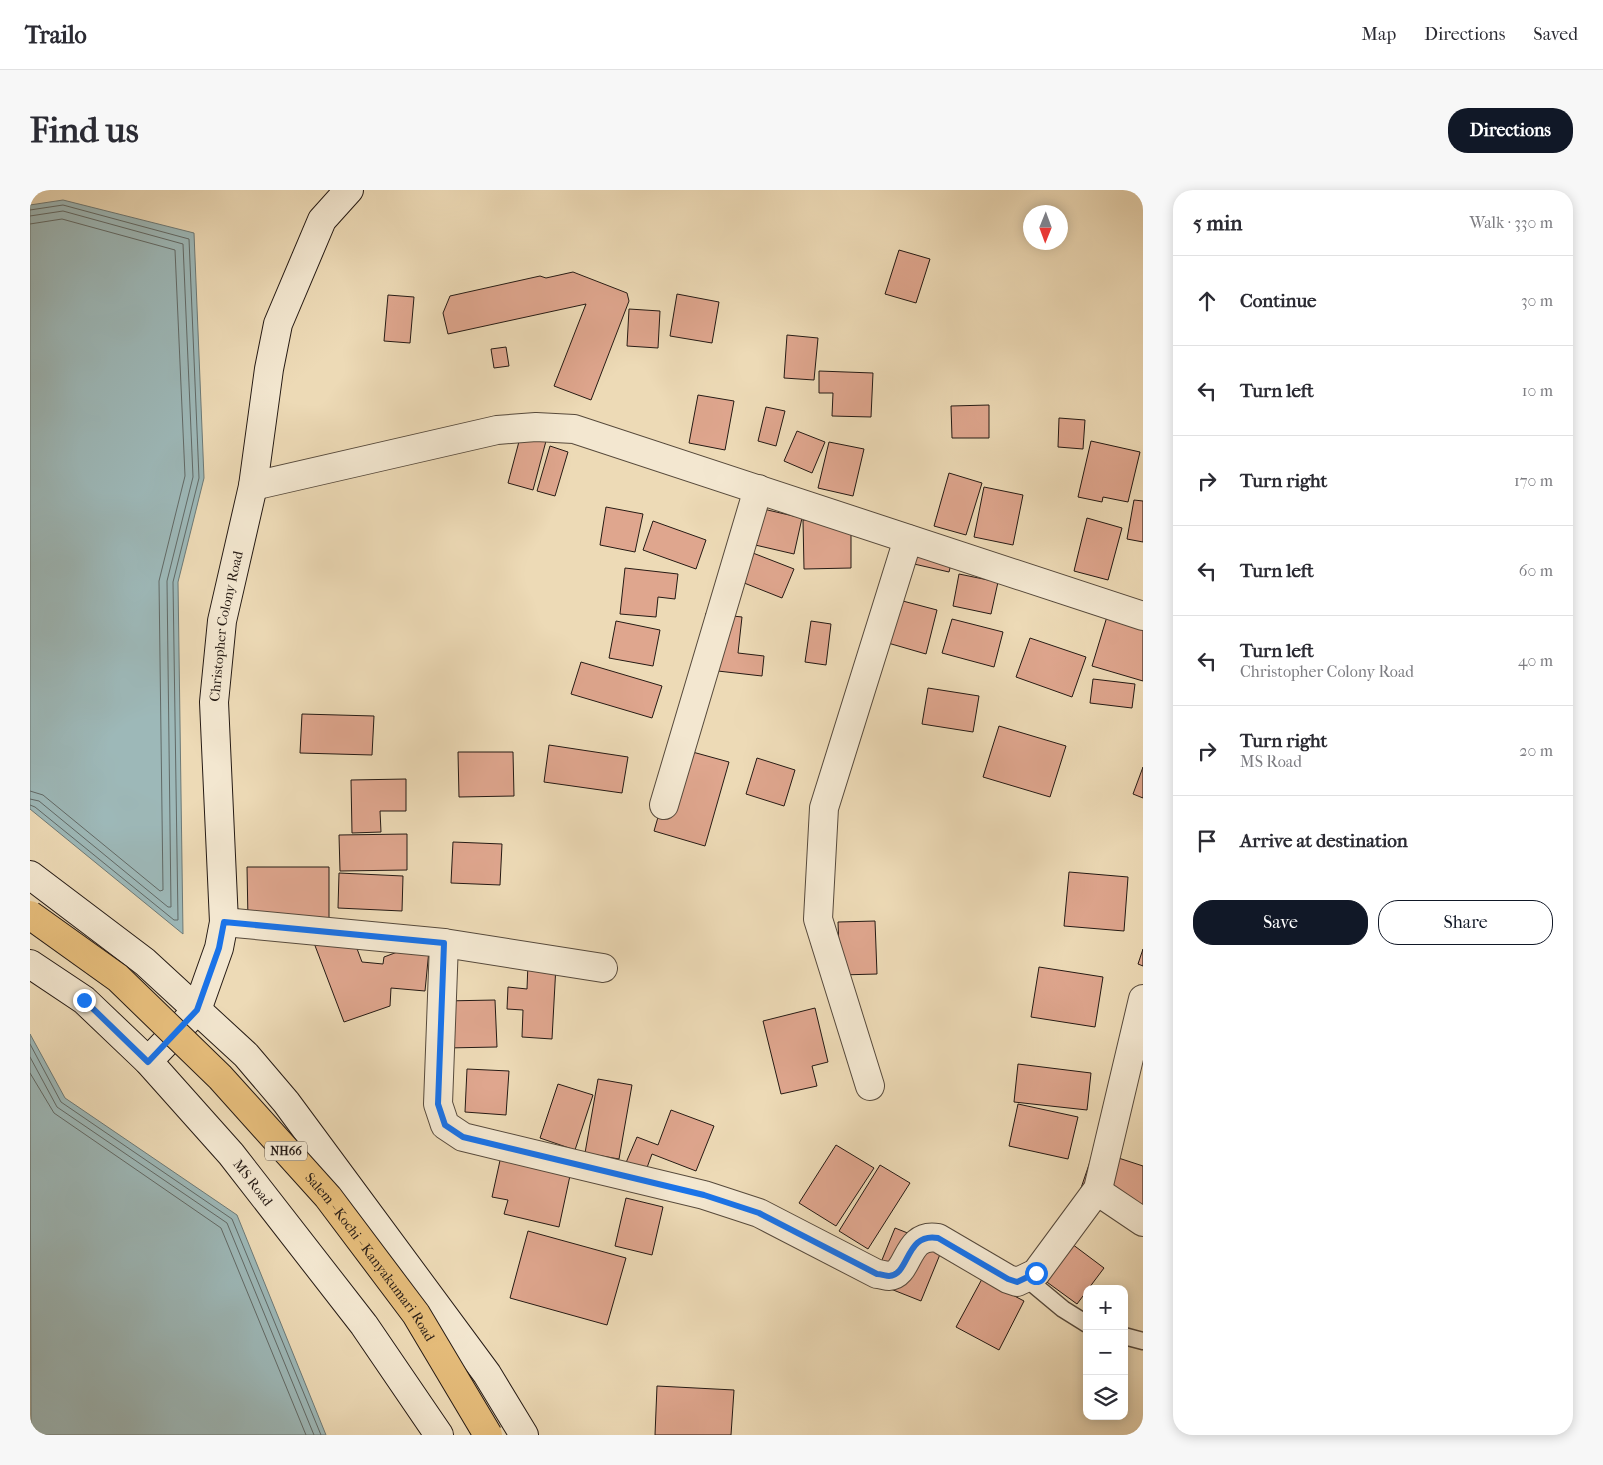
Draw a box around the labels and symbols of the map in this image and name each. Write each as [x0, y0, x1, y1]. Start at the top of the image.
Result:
north arrow [1023, 205, 1068, 250]
street label: Christopher Colony Road [206, 549, 247, 702]
route end [73, 989, 96, 1012]
road number: NH66 [265, 1141, 307, 1160]
street label: MS Road [229, 1156, 276, 1210]
street label: Salem - Kochi - Kanyakumari Road [301, 1169, 438, 1345]
route start [1025, 1262, 1048, 1285]

